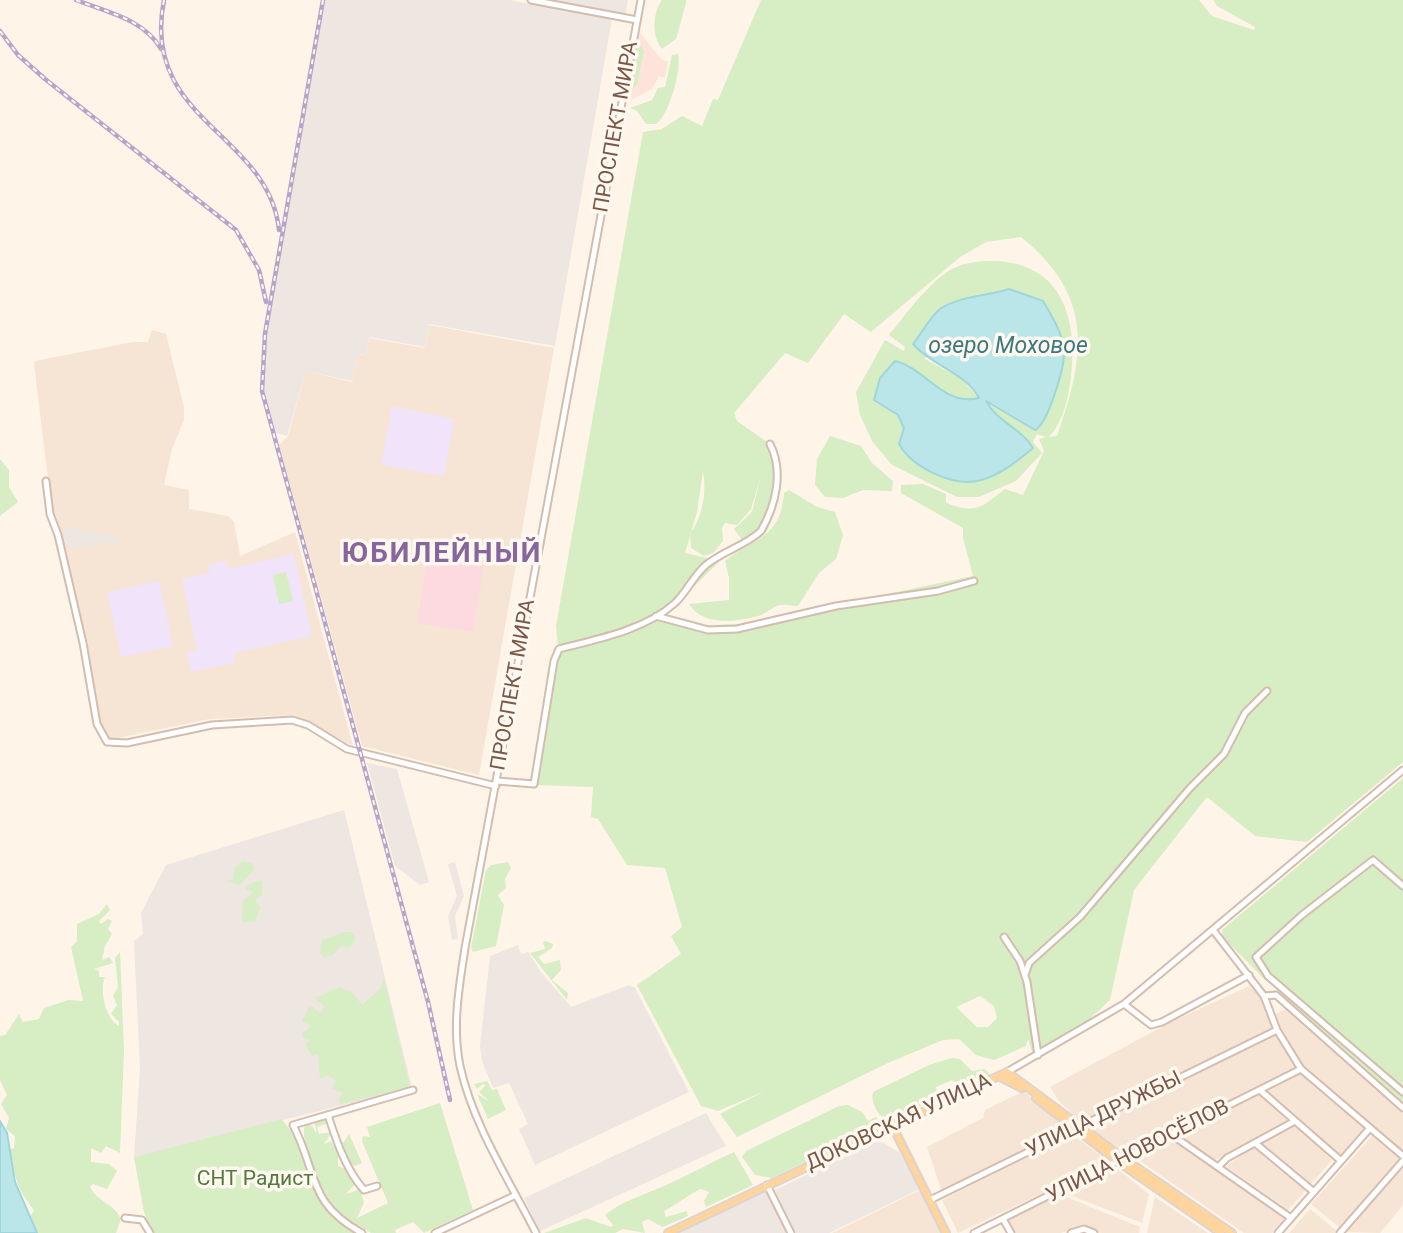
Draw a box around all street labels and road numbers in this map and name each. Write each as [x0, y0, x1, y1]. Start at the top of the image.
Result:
street label: ПРОСПЕКТ МИРА [590, 39, 644, 215]
street label: ПРОСПЕКТ МИРА [487, 597, 541, 773]
street label: УЛИЦА ДРУЖБЫ [1022, 1066, 1186, 1164]
street label: ДОКОВСКАЯ УЛИЦА [802, 1069, 996, 1177]
street label: УЛИЦА НОВОСЁЛОВ [1042, 1095, 1234, 1209]

